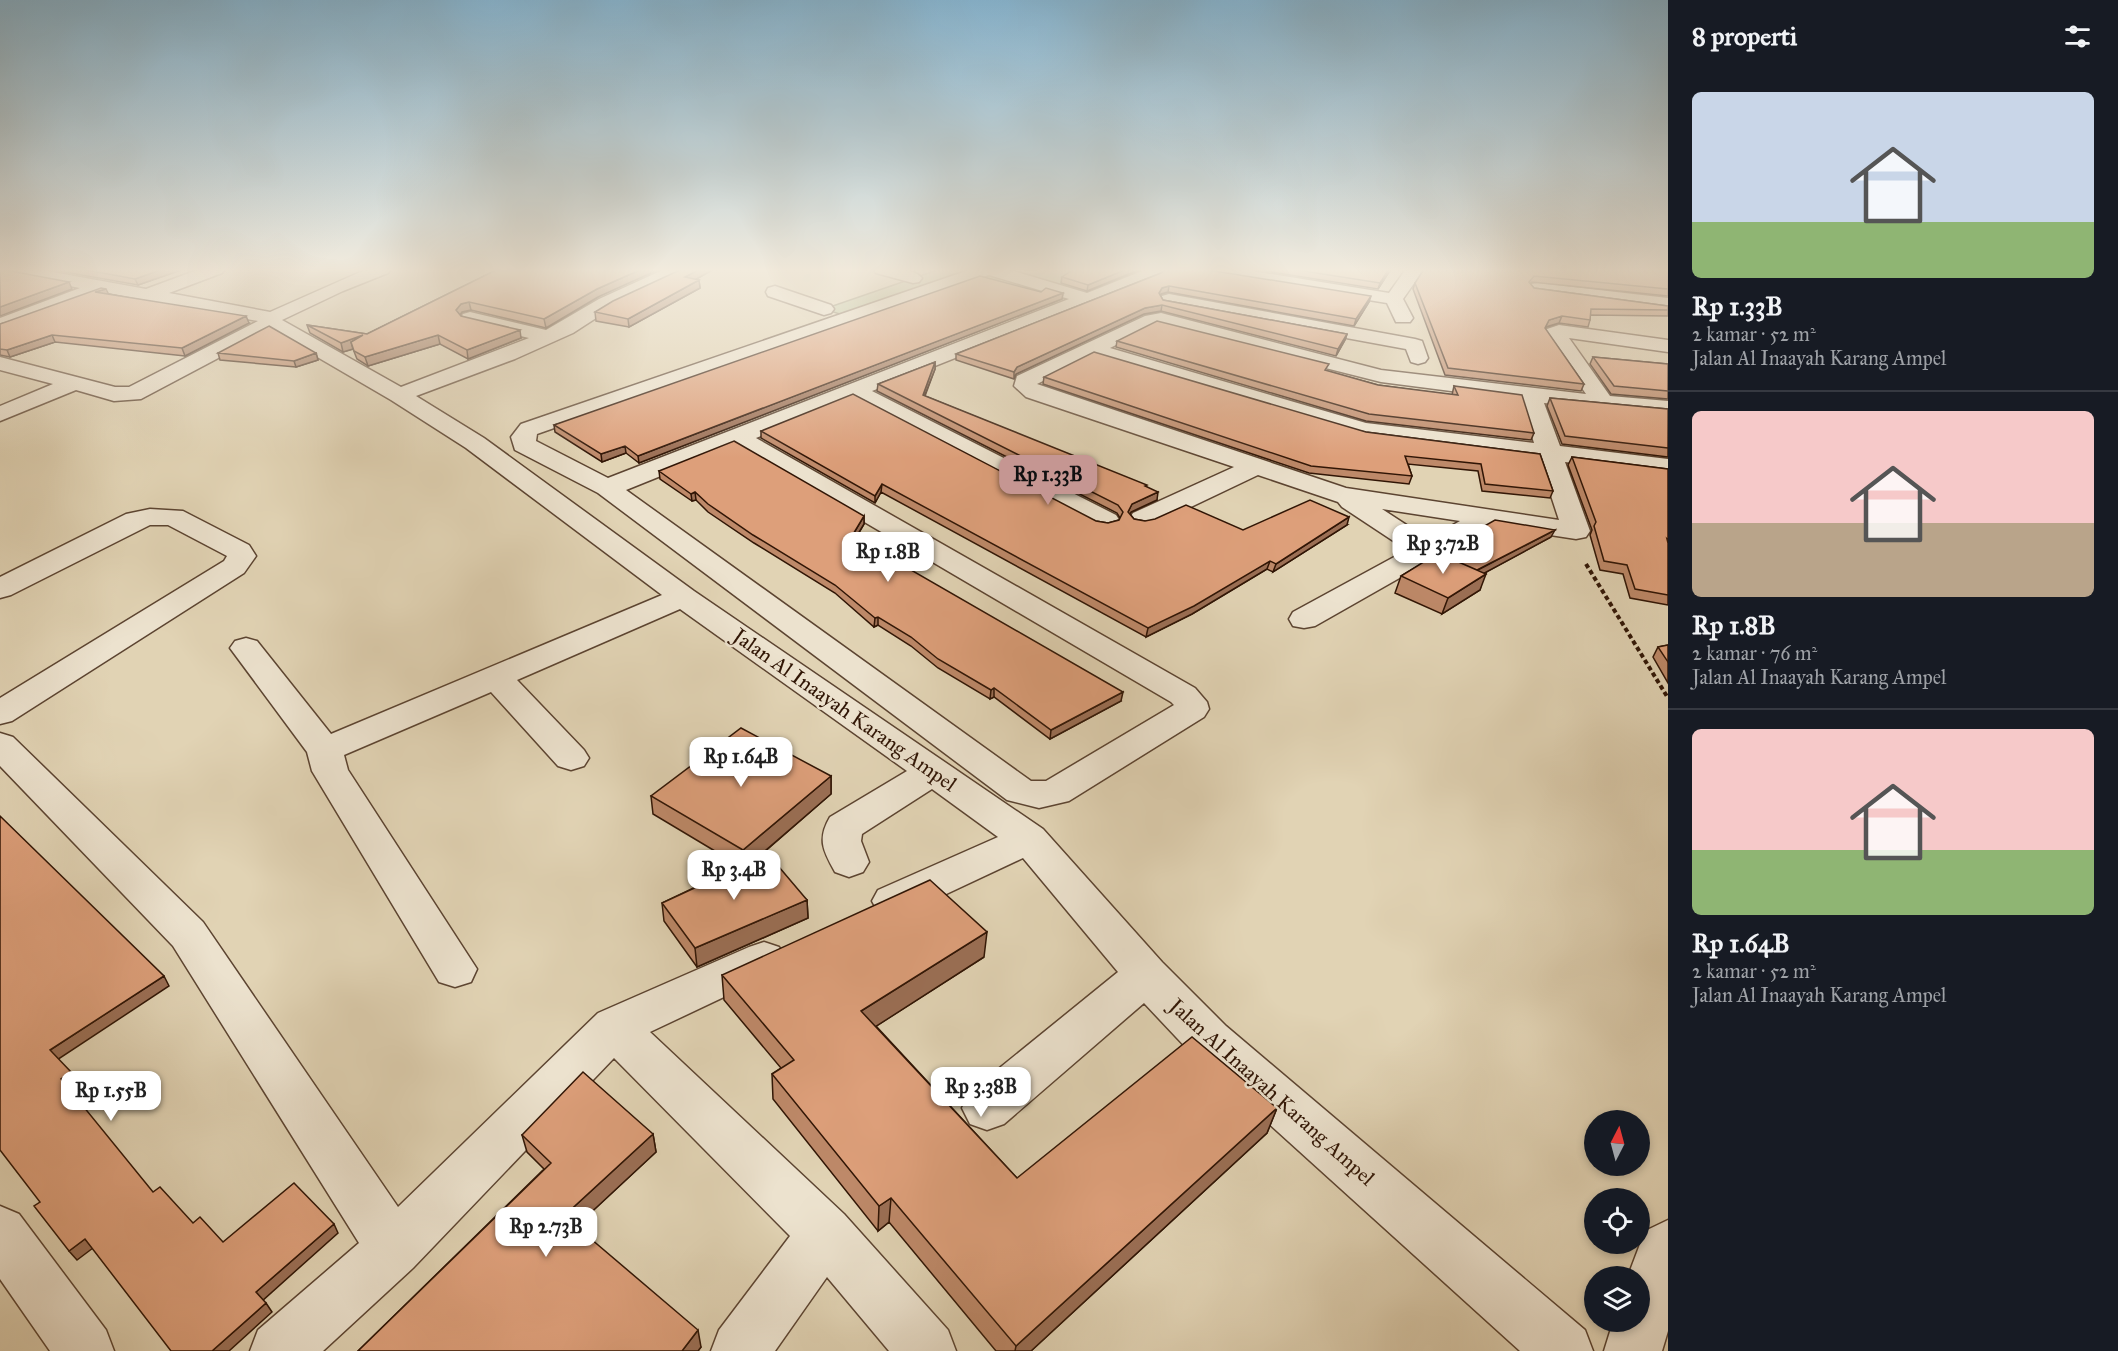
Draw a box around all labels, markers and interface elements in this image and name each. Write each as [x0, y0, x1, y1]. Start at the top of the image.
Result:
text: 8 properti [1692, 20, 1797, 52]
icon: filters [2061, 20, 2094, 53]
icon: home [1839, 131, 1947, 239]
text: Rp 1.33B [1692, 290, 1783, 322]
text: 2 kamar · 52 m² [1692, 322, 1816, 346]
text: Jalan Al Inaayah Karang Ampel [1692, 346, 1946, 370]
icon: home [1839, 450, 1947, 558]
pin: Rp 1.33B [986, 455, 1110, 506]
text: Rp 1.33B [1013, 462, 1083, 486]
pin: Rp 3.72B [1381, 524, 1505, 575]
text: Rp 3.72B [1406, 531, 1480, 555]
pin: Rp 1.8B [833, 532, 943, 583]
text: Rp 1.8B [856, 539, 920, 563]
text: Rp 1.8B [1692, 609, 1776, 641]
street label: Jalan Al Inaayah Karang Ampel [726, 622, 962, 797]
text: 2 kamar · 76 m² [1692, 641, 1817, 665]
text: Jalan Al Inaayah Karang Ampel [1692, 665, 1946, 689]
pin: Rp 1.64B [679, 737, 803, 788]
text: Rp 1.64B [703, 744, 779, 768]
icon: home [1839, 768, 1947, 876]
pin: Rp 3.4B [679, 850, 789, 901]
text: Rp 3.4B [701, 857, 767, 881]
text: Rp 1.64B [1692, 927, 1790, 959]
text: 2 kamar · 52 m² [1692, 959, 1816, 983]
text: Jalan Al Inaayah Karang Ampel [1692, 983, 1946, 1007]
street label: Jalan Al Inaayah Karang Ampel [1163, 992, 1380, 1191]
pin: Rp 3.38B [919, 1067, 1043, 1118]
pin: Rp 1.55B [49, 1071, 173, 1122]
text: Rp 3.38B [945, 1074, 1017, 1098]
text: Rp 1.55B [75, 1078, 147, 1102]
north arrow [1584, 1110, 1650, 1176]
map controls [1584, 1110, 1650, 1332]
button: locate [1584, 1188, 1650, 1254]
pin: Rp 2.73B [484, 1207, 608, 1258]
text: Rp 2.73B [509, 1214, 583, 1238]
button: layers [1584, 1266, 1650, 1332]

